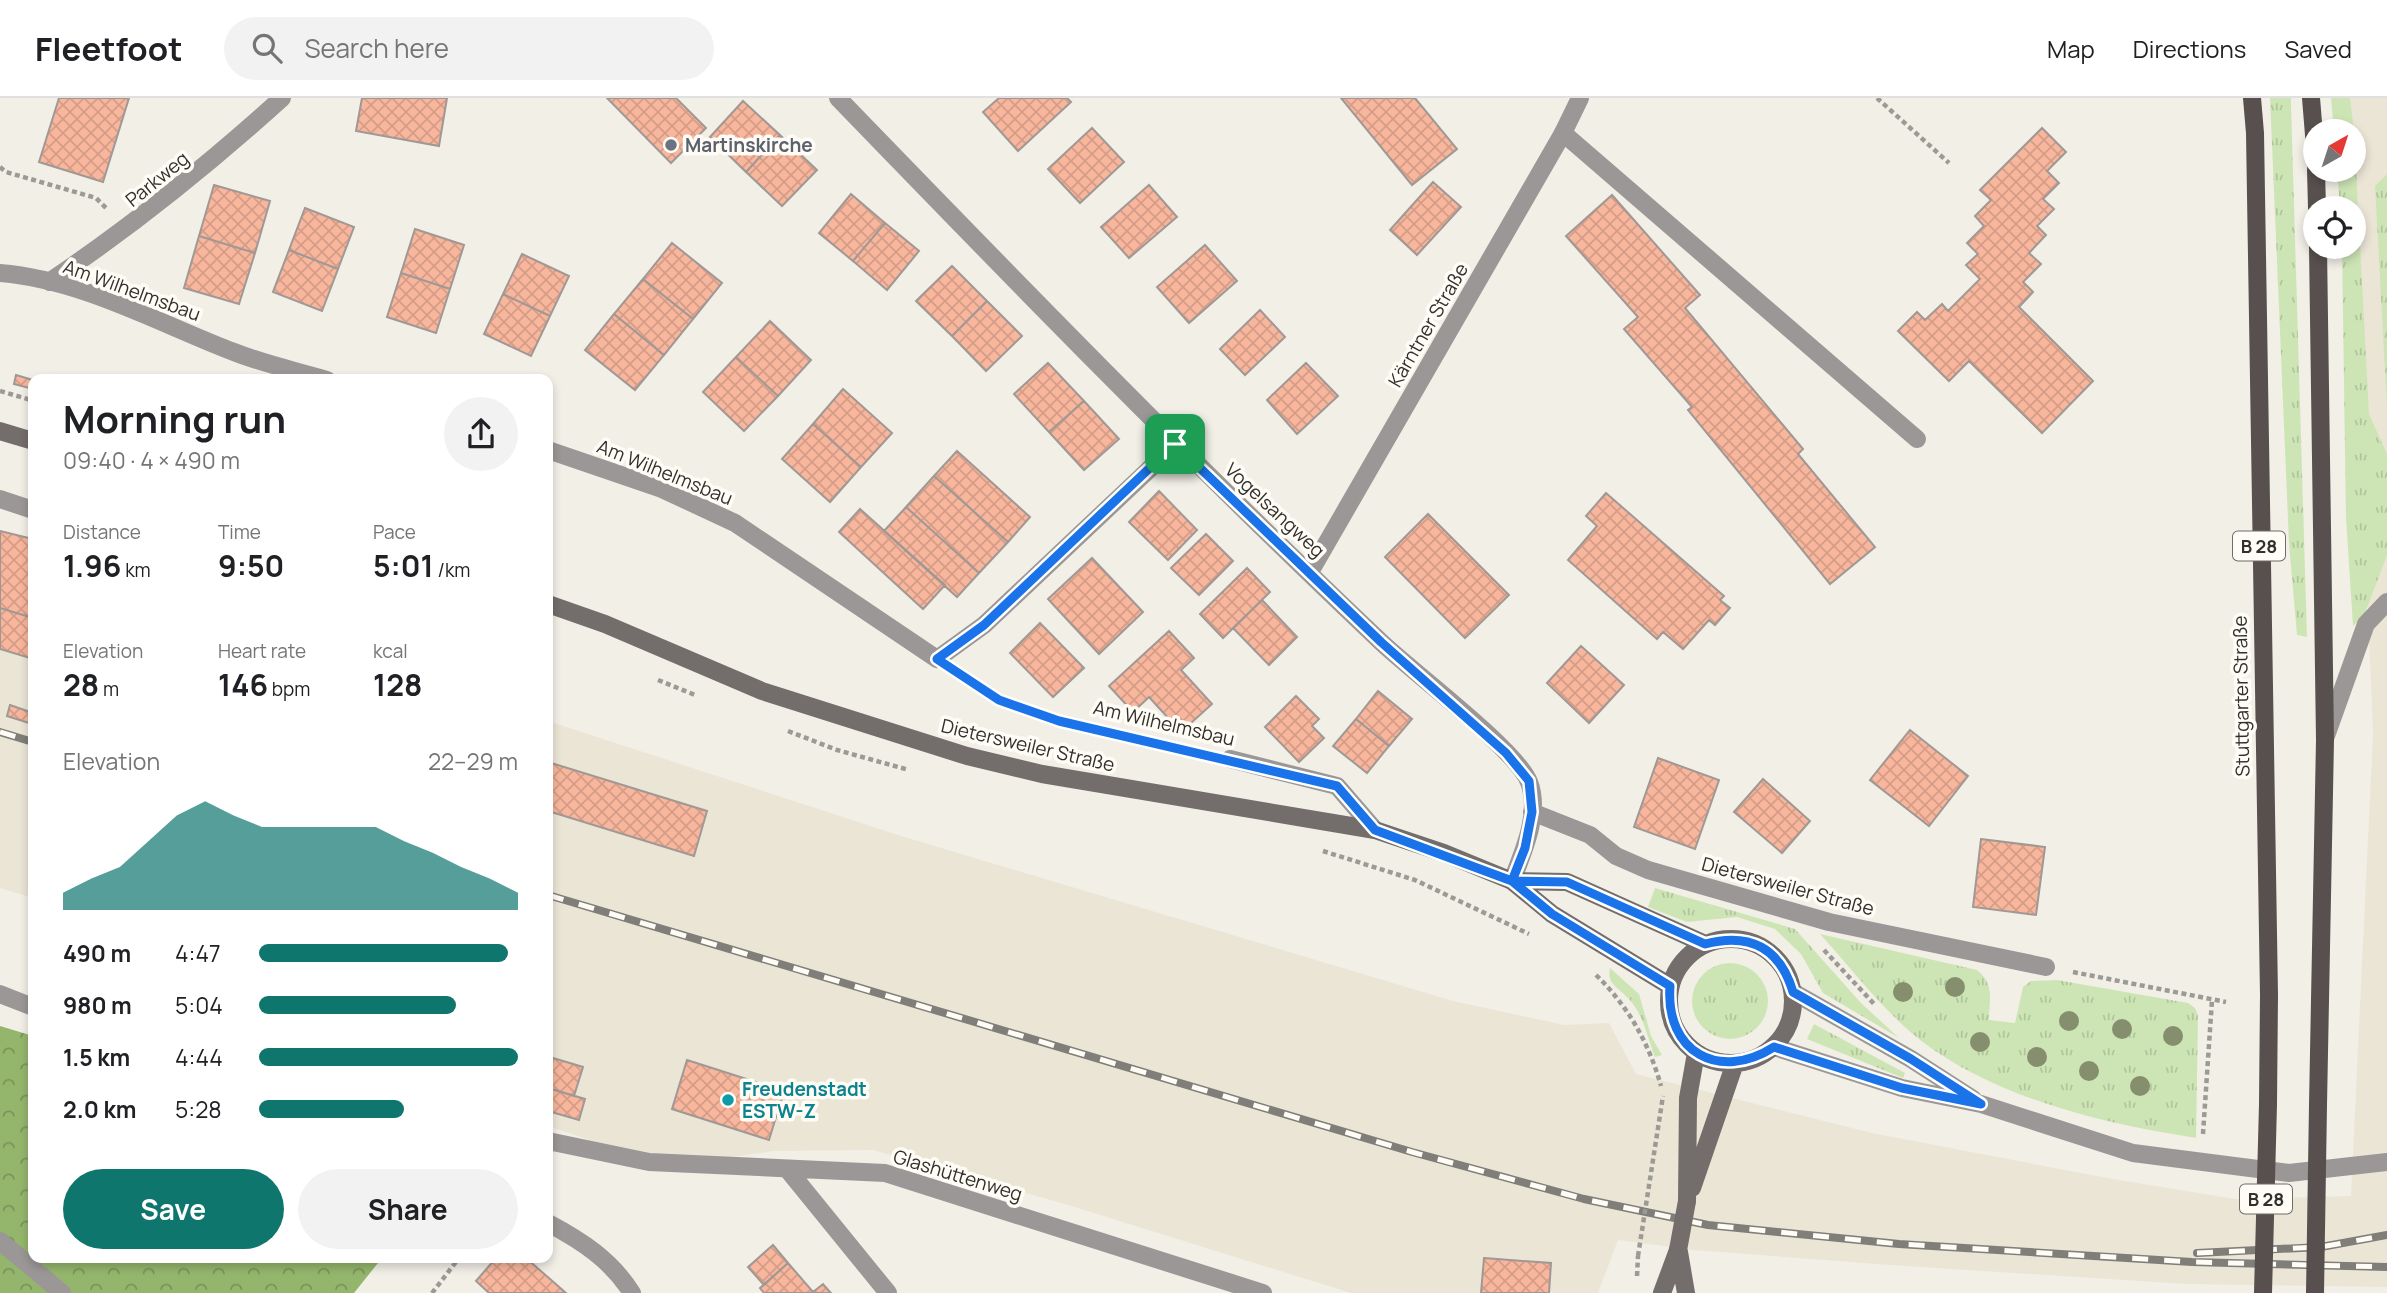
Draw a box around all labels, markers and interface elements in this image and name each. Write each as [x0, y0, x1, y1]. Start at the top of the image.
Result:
search box [224, 17, 714, 80]
text: Fleetfoot [35, 26, 182, 71]
icon: search [248, 29, 286, 67]
text: Search here [304, 30, 449, 66]
text: Map [2047, 32, 2095, 65]
text: Directions [2133, 32, 2246, 65]
text: Saved [2284, 32, 2352, 65]
north arrow [2303, 119, 2366, 182]
map controls [2303, 119, 2366, 259]
place label: Martinskirche [685, 132, 813, 158]
marker: Martinskirche [663, 137, 679, 153]
street label: Parkweg [120, 145, 194, 213]
button: locate [2303, 196, 2366, 259]
street label: Am Wilhelmsbau [60, 253, 204, 327]
street label: Kärntner Straße [1382, 258, 1474, 392]
text: Morning run [63, 392, 286, 444]
button: share [444, 397, 518, 471]
pin [1145, 414, 1205, 474]
icon: arrive [1156, 425, 1194, 463]
street label: Am Wilhelmsbau [593, 433, 737, 511]
text: 09:40 · 4 × 490 m [63, 444, 240, 476]
street label: Vogelsangweg [1219, 457, 1331, 563]
text: Distance [63, 519, 141, 545]
text: Time [218, 519, 261, 545]
text: Pace [373, 519, 416, 545]
road number: B 28 [2233, 532, 2285, 560]
text: 1.96 [63, 545, 121, 586]
text: 9:50 [218, 545, 284, 586]
text: 5:01 [373, 545, 434, 586]
text: km [121, 557, 151, 583]
text: /km [434, 557, 470, 583]
street label: Stuttgarter Straße [2227, 615, 2255, 777]
text: Elevation [63, 638, 143, 664]
text: Heart rate [218, 638, 306, 664]
text: kcal [373, 638, 408, 664]
text: 28 [63, 664, 99, 705]
text: 146 [218, 664, 268, 705]
text: 128 [373, 664, 422, 705]
text: m [99, 676, 119, 702]
text: bpm [268, 676, 310, 702]
street label: Am Wilhelmsbau [1091, 694, 1237, 752]
street label: Dietersweiler Straße [939, 712, 1117, 778]
text: Elevation [63, 745, 160, 777]
text: 22–29 m [428, 745, 518, 777]
street label: Dietersweiler Straße [1699, 850, 1877, 922]
text: 490 m [63, 937, 131, 969]
text: 4:47 [175, 937, 221, 969]
text: 980 m [63, 989, 132, 1021]
text: 5:04 [175, 989, 223, 1021]
text: 1.5 km [63, 1041, 130, 1073]
text: 4:44 [175, 1041, 223, 1073]
place label: Freudenstadt ESTW-Z [742, 1076, 867, 1124]
marker: Freudenstadt ESTW-Z [720, 1092, 736, 1108]
text: 2.0 km [63, 1093, 136, 1125]
text: 5:28 [175, 1093, 222, 1125]
street label: Glashüttenweg [890, 1143, 1026, 1207]
button: Save [63, 1169, 284, 1249]
button: Share [298, 1169, 518, 1249]
road number: B 28 [2240, 1184, 2292, 1214]

